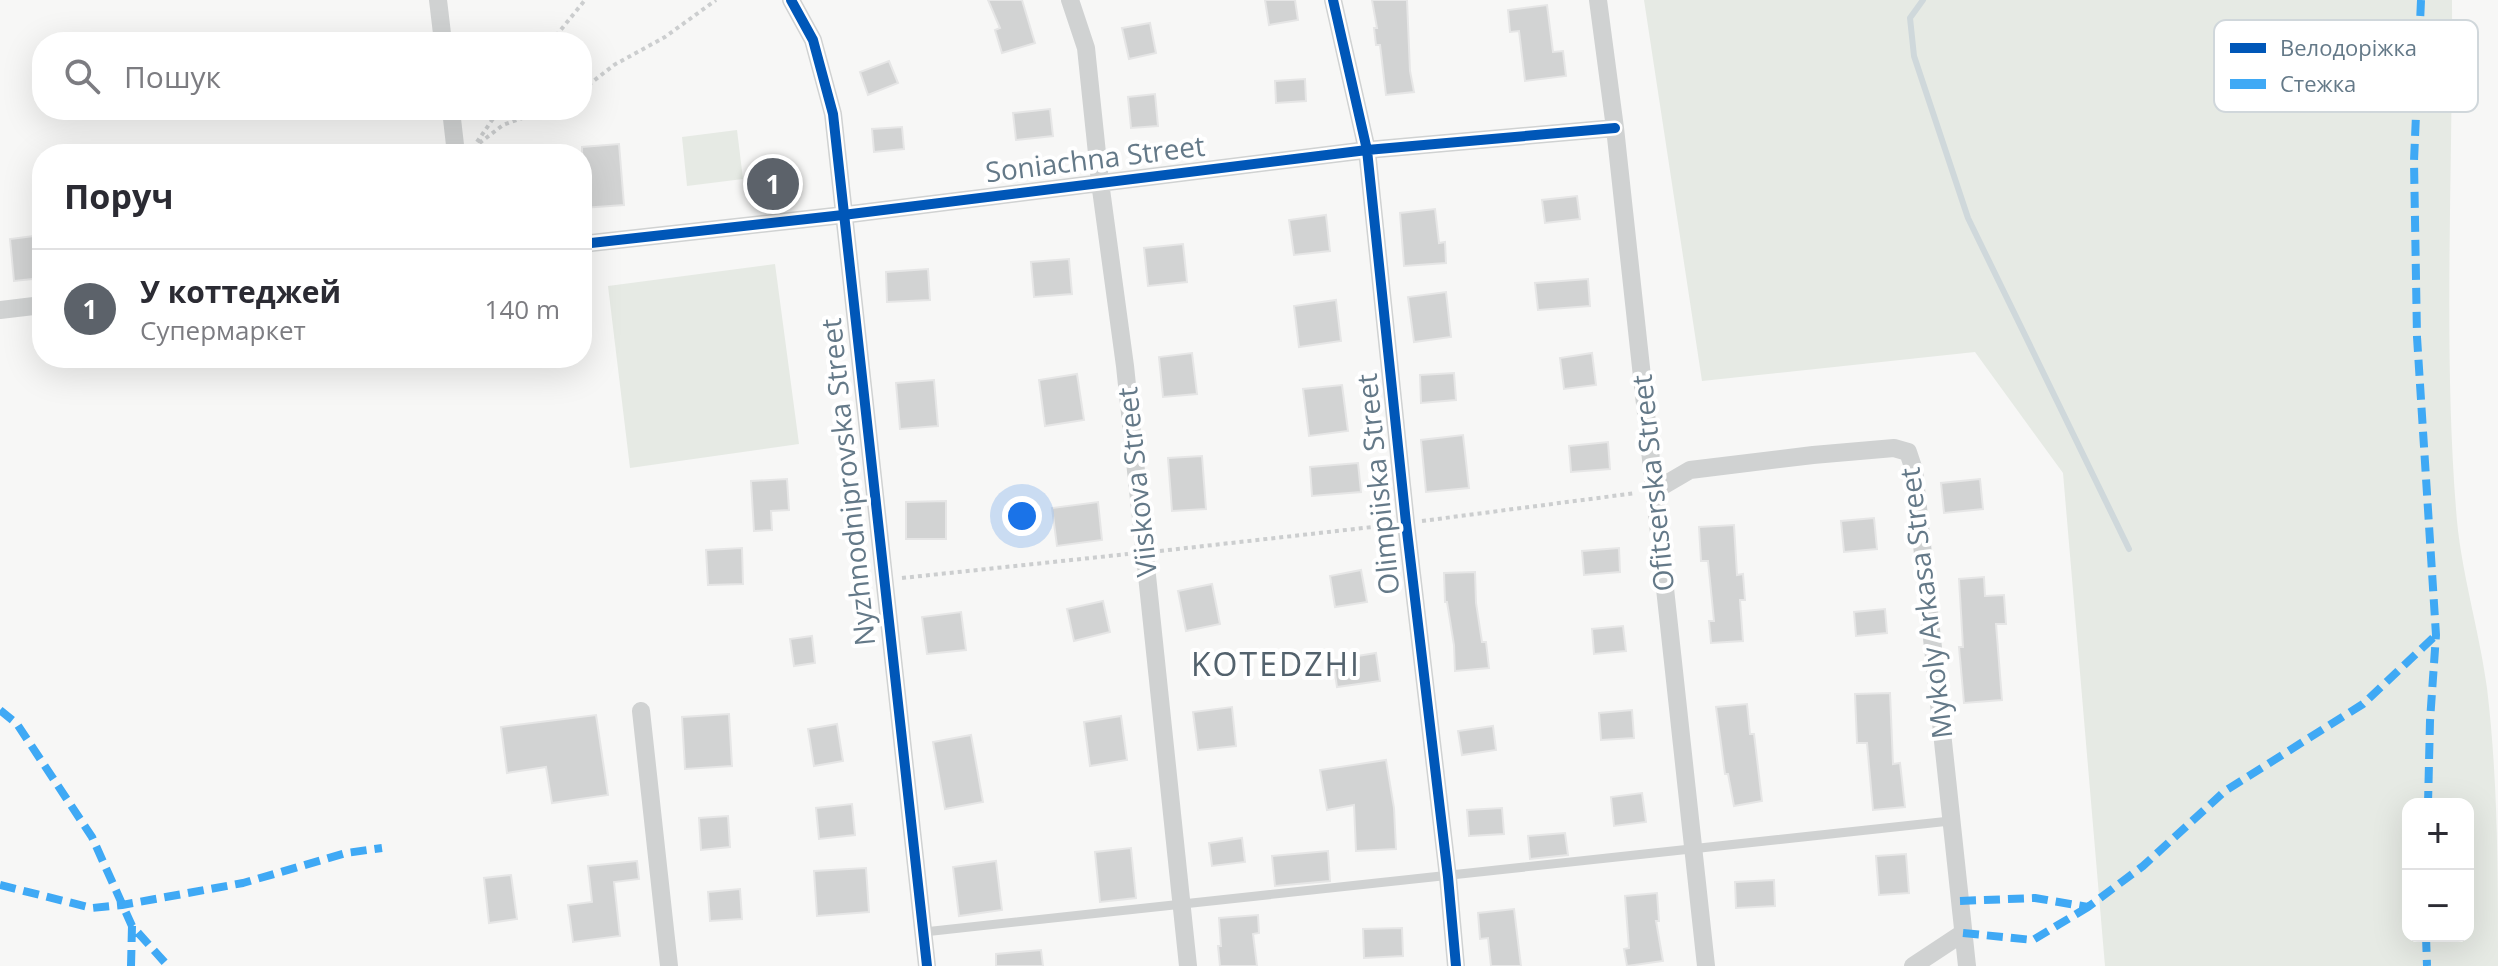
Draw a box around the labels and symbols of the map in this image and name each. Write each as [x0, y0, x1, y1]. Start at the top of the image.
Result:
legend [2214, 20, 2478, 112]
text: Велодоріжка [2280, 32, 2417, 62]
text: Стежка [2280, 68, 2356, 98]
street label: Soniachna Street [983, 126, 1207, 190]
pin: 1 [747, 154, 799, 214]
street label: Nyzhnodniprovska Street [811, 316, 883, 648]
street label: Olimpiiska Street [1346, 372, 1408, 597]
street label: Ofitserska Street [1622, 373, 1682, 593]
street label: Viiskova Street [1107, 385, 1165, 579]
street label: Mykoly Arkasa Street [1890, 465, 1960, 741]
your location [1002, 496, 1042, 536]
district label: KOTEDZHI [1191, 642, 1361, 685]

